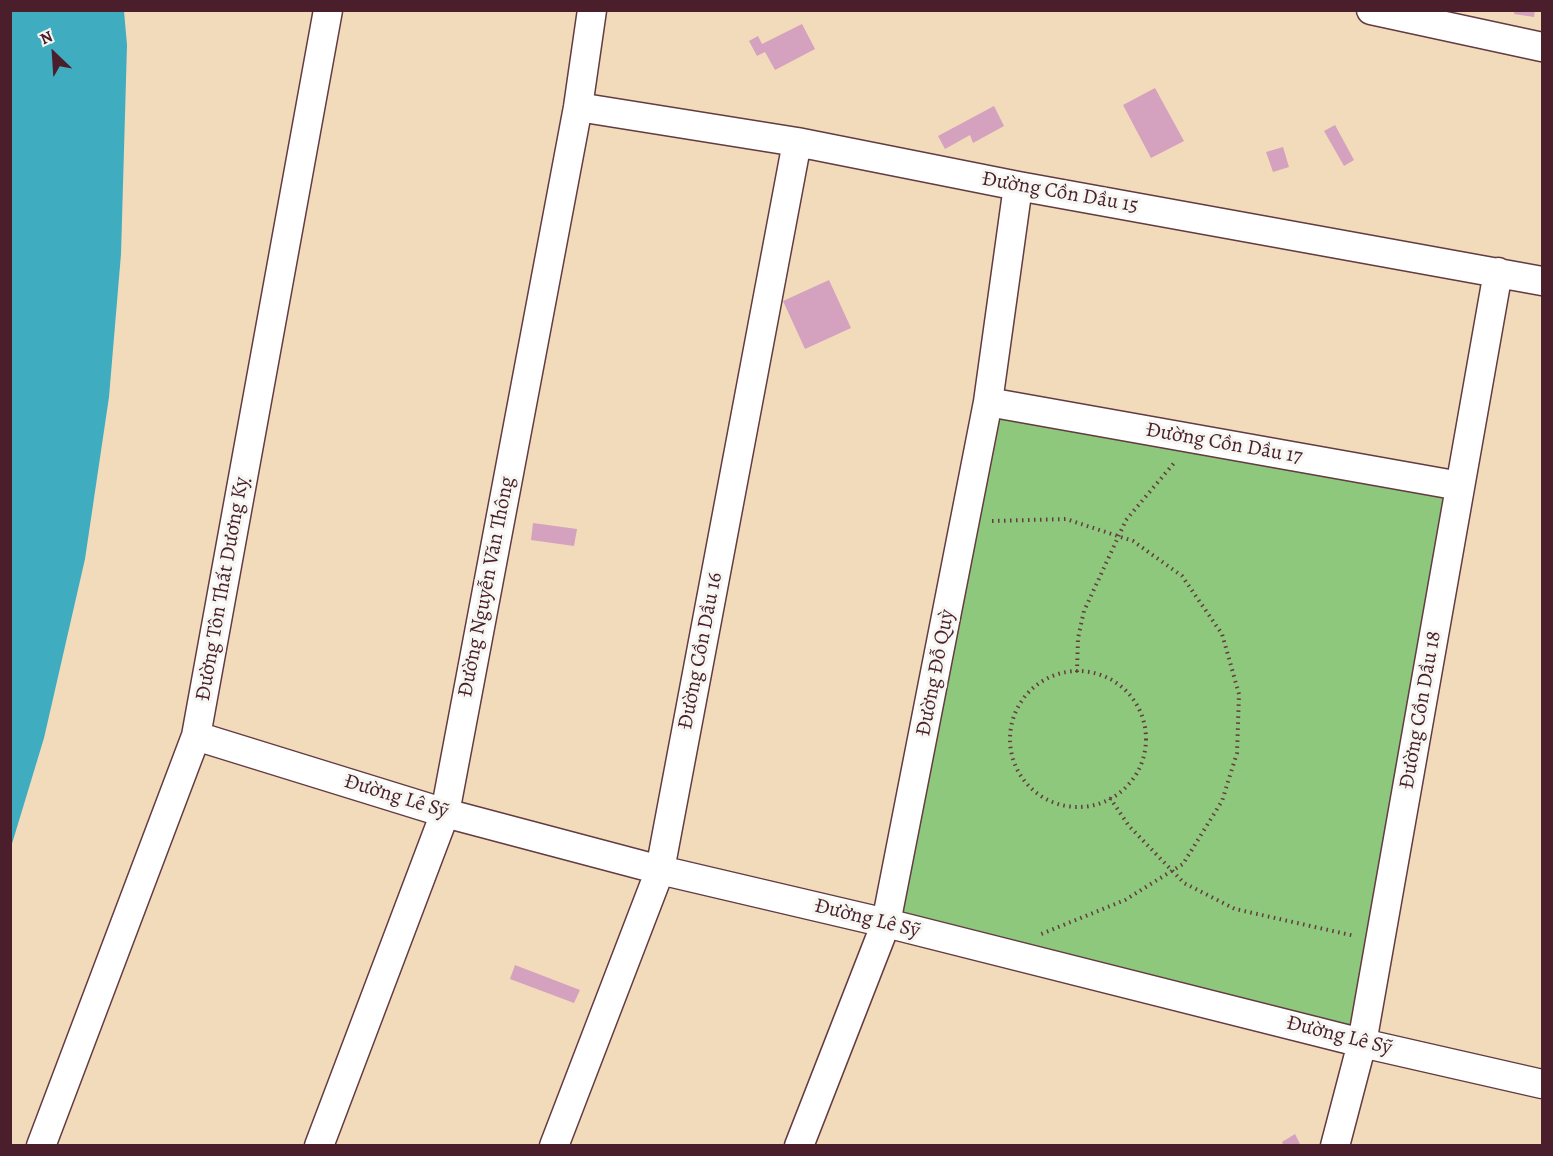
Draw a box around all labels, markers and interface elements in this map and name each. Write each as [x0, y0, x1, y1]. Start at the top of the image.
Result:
north arrow [24, 24, 84, 84]
text: N [36, 25, 56, 50]
street label: Đường Cồn Dầu 15 [980, 167, 1140, 219]
street label: Đường Cồn Dầu 17 [1144, 418, 1304, 470]
street label: Đường Tôn Thất Dương Kỵ [191, 475, 255, 703]
street label: Đường Nguyễn Văn Thông [453, 475, 521, 699]
street label: Đường Cồn Dầu 16 [673, 570, 729, 732]
street label: Đường Đỗ Quỳ [911, 607, 961, 739]
street label: Đường Cồn Dầu 18 [1395, 629, 1447, 791]
street label: Đường Lê Sỹ [341, 769, 451, 825]
street label: Đường Lê Sỹ [812, 894, 922, 944]
street label: Đường Lê Sỹ [1284, 1011, 1394, 1061]

